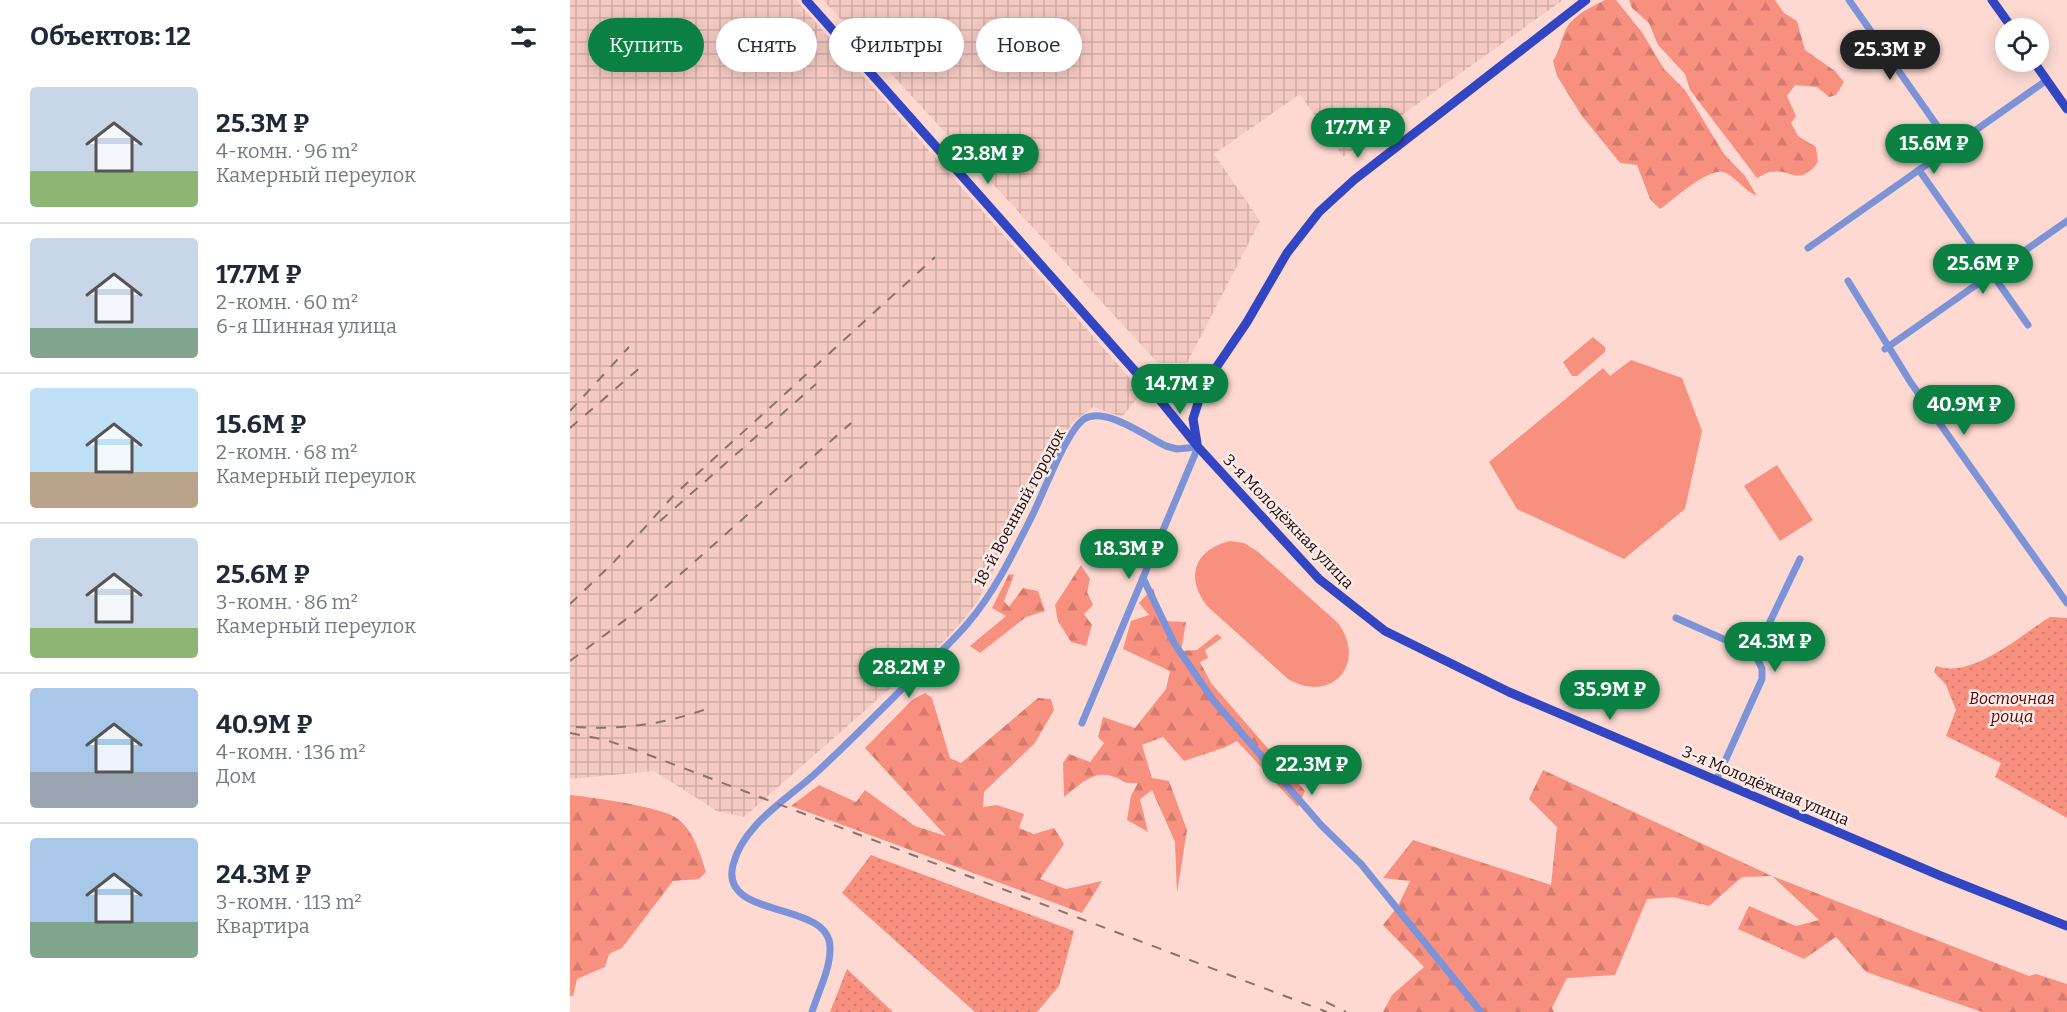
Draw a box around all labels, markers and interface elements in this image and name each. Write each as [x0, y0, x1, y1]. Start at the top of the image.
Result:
chip: Купить [588, 18, 704, 72]
chip: Снять [716, 18, 817, 72]
chip: Фильтры [829, 18, 964, 72]
chip: Новое [976, 18, 1082, 72]
map controls [1995, 18, 2049, 72]
button: locate [1995, 18, 2049, 72]
icon: filters [507, 20, 540, 53]
text: Объектов: 12 [30, 21, 191, 52]
pin: 25.3M ₽ [1835, 30, 1945, 81]
text: 25.3M ₽ [1854, 37, 1926, 61]
text: 25.3M ₽ [216, 108, 309, 139]
pin: 17.7M ₽ [1303, 108, 1413, 159]
icon: home [78, 111, 150, 183]
text: 17.7M ₽ [1325, 115, 1391, 139]
pin: 15.6M ₽ [1879, 124, 1989, 175]
text: 15.6M ₽ [1899, 131, 1969, 155]
pin: 23.8M ₽ [933, 134, 1043, 185]
text: 4-комн. · 96 m² [216, 139, 358, 163]
text: 23.8M ₽ [952, 141, 1024, 165]
text: Камерный переулок [216, 163, 416, 187]
pin: 25.6M ₽ [1928, 244, 2038, 295]
text: 25.6M ₽ [1947, 251, 2019, 275]
text: 17.7M ₽ [216, 259, 301, 290]
icon: home [78, 262, 150, 334]
text: 2-комн. · 60 m² [216, 290, 358, 314]
text: 6-я Шинная улица [216, 314, 397, 338]
pin: 14.7M ₽ [1125, 364, 1235, 415]
text: 14.7M ₽ [1145, 371, 1215, 395]
pin: 40.9M ₽ [1909, 385, 2019, 436]
text: 40.9M ₽ [1927, 392, 2001, 416]
text: 15.6M ₽ [216, 409, 306, 440]
icon: home [78, 412, 150, 484]
street label: 18-й Военный городок [970, 425, 1069, 589]
text: 2-комн. · 68 m² [216, 440, 357, 464]
street label: 3-я Молодёжная улица [1219, 450, 1358, 593]
text: Камерный переулок [216, 464, 416, 488]
pin: 18.3M ₽ [1074, 529, 1184, 580]
text: 18.3M ₽ [1094, 536, 1164, 560]
text: 25.6M ₽ [216, 559, 310, 590]
icon: home [78, 562, 150, 634]
text: 3-комн. · 86 m² [216, 590, 358, 614]
text: Камерный переулок [216, 614, 416, 638]
pin: 24.3M ₽ [1720, 622, 1830, 673]
text: 24.3M ₽ [1738, 629, 1812, 653]
pin: 28.2M ₽ [854, 648, 964, 699]
text: 28.2M ₽ [873, 655, 945, 679]
pin: 35.9M ₽ [1555, 670, 1665, 721]
text: 35.9M ₽ [1574, 677, 1646, 701]
park label: Восточная роща [1969, 689, 2055, 726]
text: 40.9M ₽ [216, 709, 313, 740]
icon: home [78, 712, 150, 784]
text: 4-комн. · 136 m² [216, 740, 366, 764]
street label: 3-я Молодёжная улица [1680, 742, 1852, 829]
pin: 22.3M ₽ [1257, 745, 1367, 796]
text: 22.3M ₽ [1276, 752, 1348, 776]
text: Дом [216, 764, 256, 788]
text: 24.3M ₽ [216, 859, 311, 890]
icon: home [78, 862, 150, 934]
text: 3-комн. · 113 m² [216, 890, 362, 914]
text: Квартира [216, 914, 310, 938]

